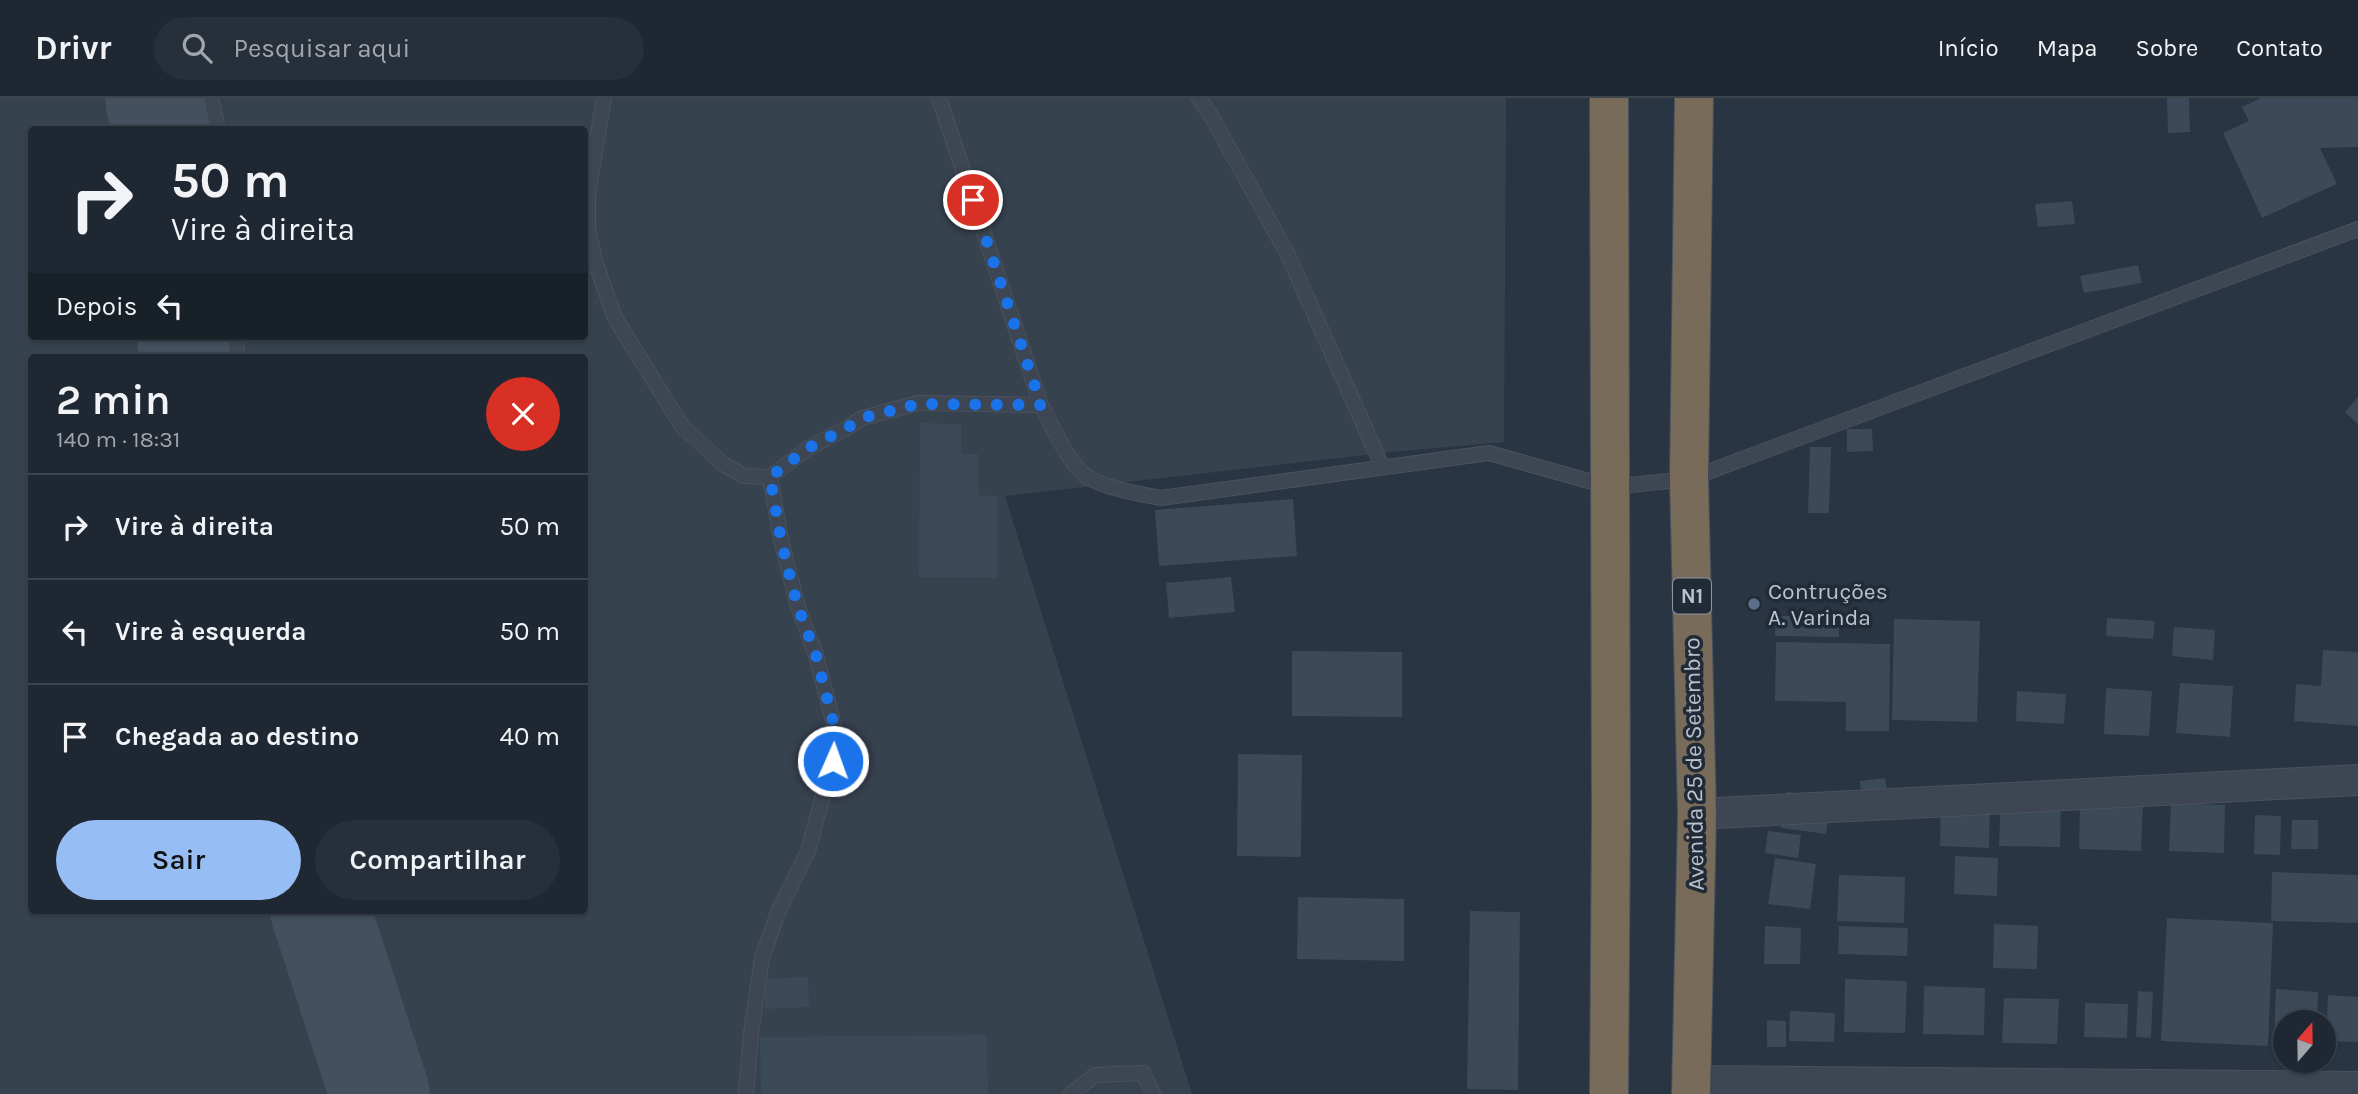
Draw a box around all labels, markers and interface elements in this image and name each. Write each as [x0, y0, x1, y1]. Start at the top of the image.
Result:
search box [154, 17, 644, 80]
text: Drivr [35, 29, 112, 67]
icon: search [178, 29, 216, 67]
text: Pesquisar aqui [234, 33, 410, 64]
text: Início [1938, 34, 1999, 62]
text: Mapa [2037, 34, 2097, 62]
text: Sobre [2135, 34, 2198, 62]
text: Contato [2236, 34, 2323, 62]
text: 50 m [171, 152, 289, 209]
icon: right [56, 154, 147, 245]
pin [943, 170, 1003, 230]
icon: arrive [954, 181, 992, 219]
text: Vire à direita [171, 211, 355, 248]
icon: left [151, 287, 189, 325]
text: Depois [56, 291, 137, 322]
text: 2 min [56, 375, 171, 425]
button: close [486, 377, 560, 451]
text: 140 m · 18:31 [56, 426, 180, 453]
icon: right [56, 508, 94, 546]
text: Vire à direita [115, 511, 274, 542]
text: 50 m [499, 511, 560, 542]
road number: N1 [1673, 578, 1711, 614]
place label: Contruções A. Varinda [1768, 578, 1888, 631]
marker: Contruções A. Varinda [1746, 596, 1762, 612]
icon: left [56, 613, 94, 651]
text: Vire à esquerda [115, 616, 306, 647]
text: 50 m [499, 616, 560, 647]
street label: Avenida 25 de Setembro [1678, 637, 1710, 891]
icon: arrive [56, 718, 94, 756]
text: Chegada ao destino [115, 721, 359, 752]
text: 40 m [500, 721, 560, 752]
position arrow [796, 724, 870, 798]
button: Sair [56, 820, 301, 900]
button: Compartilhar [315, 820, 560, 900]
north arrow [2273, 1010, 2336, 1073]
map controls [2273, 1010, 2336, 1073]

